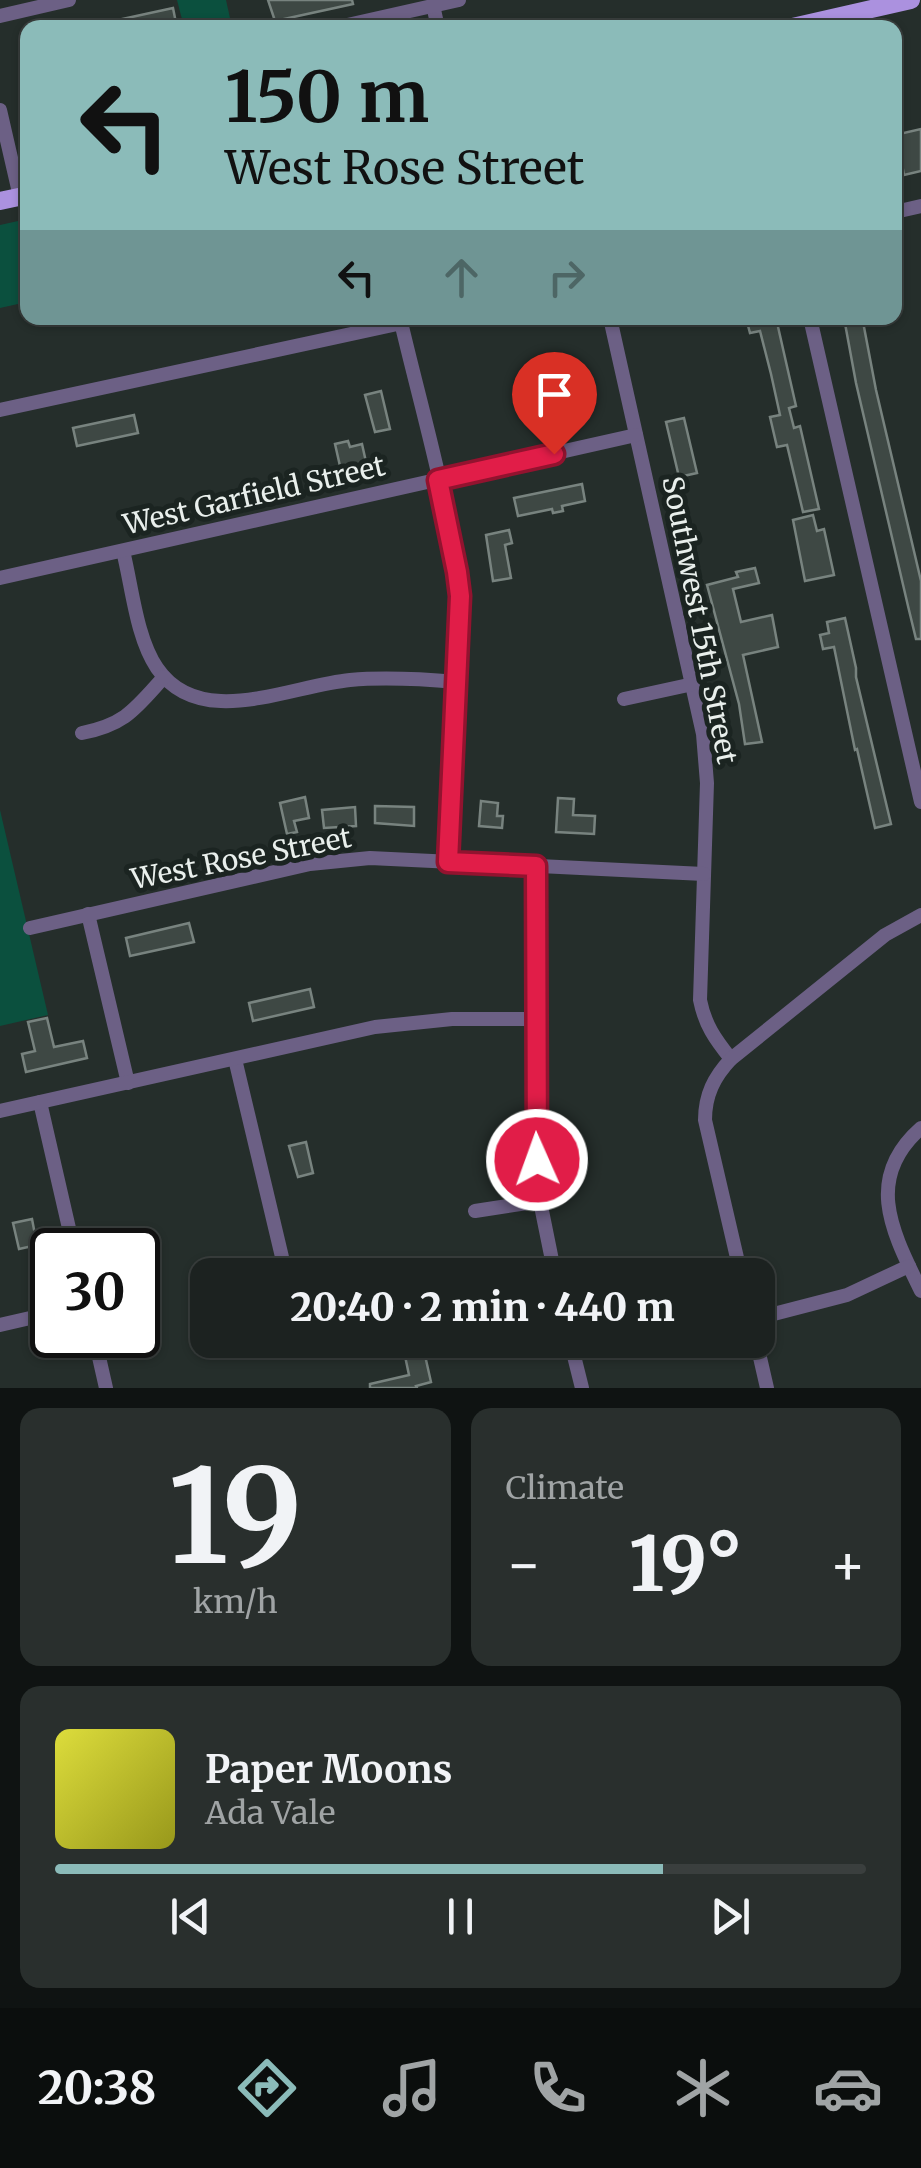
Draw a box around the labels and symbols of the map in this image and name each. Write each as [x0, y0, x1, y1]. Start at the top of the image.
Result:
pin [512, 352, 597, 455]
street label: West Garfield Street [119, 447, 388, 543]
street label: Southwest 15th Street [654, 473, 746, 767]
street label: West Rose Street [127, 819, 354, 897]
position arrow [485, 1108, 589, 1212]
speed limit sign: 30 [30, 1228, 160, 1358]

